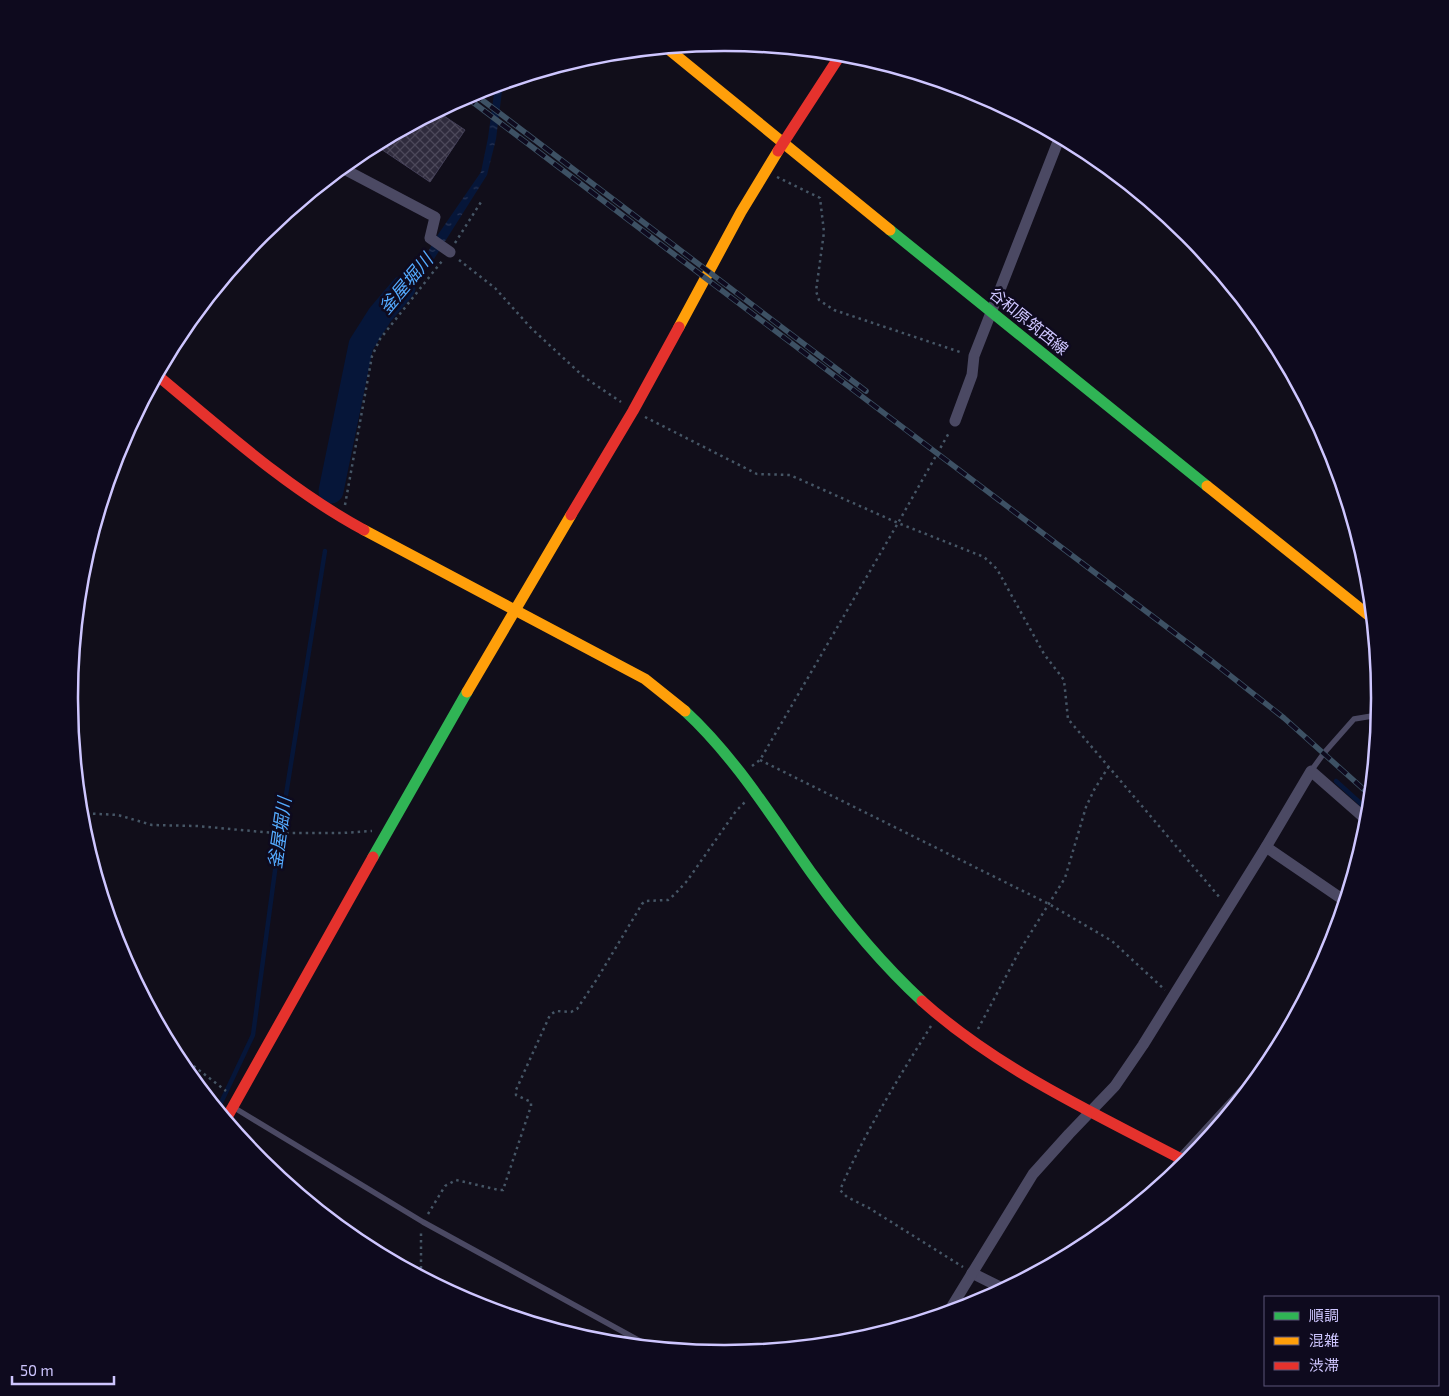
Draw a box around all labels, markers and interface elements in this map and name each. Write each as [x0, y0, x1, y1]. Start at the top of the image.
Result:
water label: 釜屋堀川 [374, 247, 438, 318]
street label: 谷和原筑西線 [986, 283, 1073, 358]
water label: 釜屋堀川 [263, 794, 295, 870]
legend [1264, 1296, 1439, 1386]
text: 順調 [1309, 1306, 1339, 1324]
text: 混雑 [1309, 1331, 1339, 1349]
scale bar [12, 1354, 115, 1386]
text: 渋滞 [1309, 1356, 1339, 1374]
text: 50 m [20, 1361, 54, 1379]

